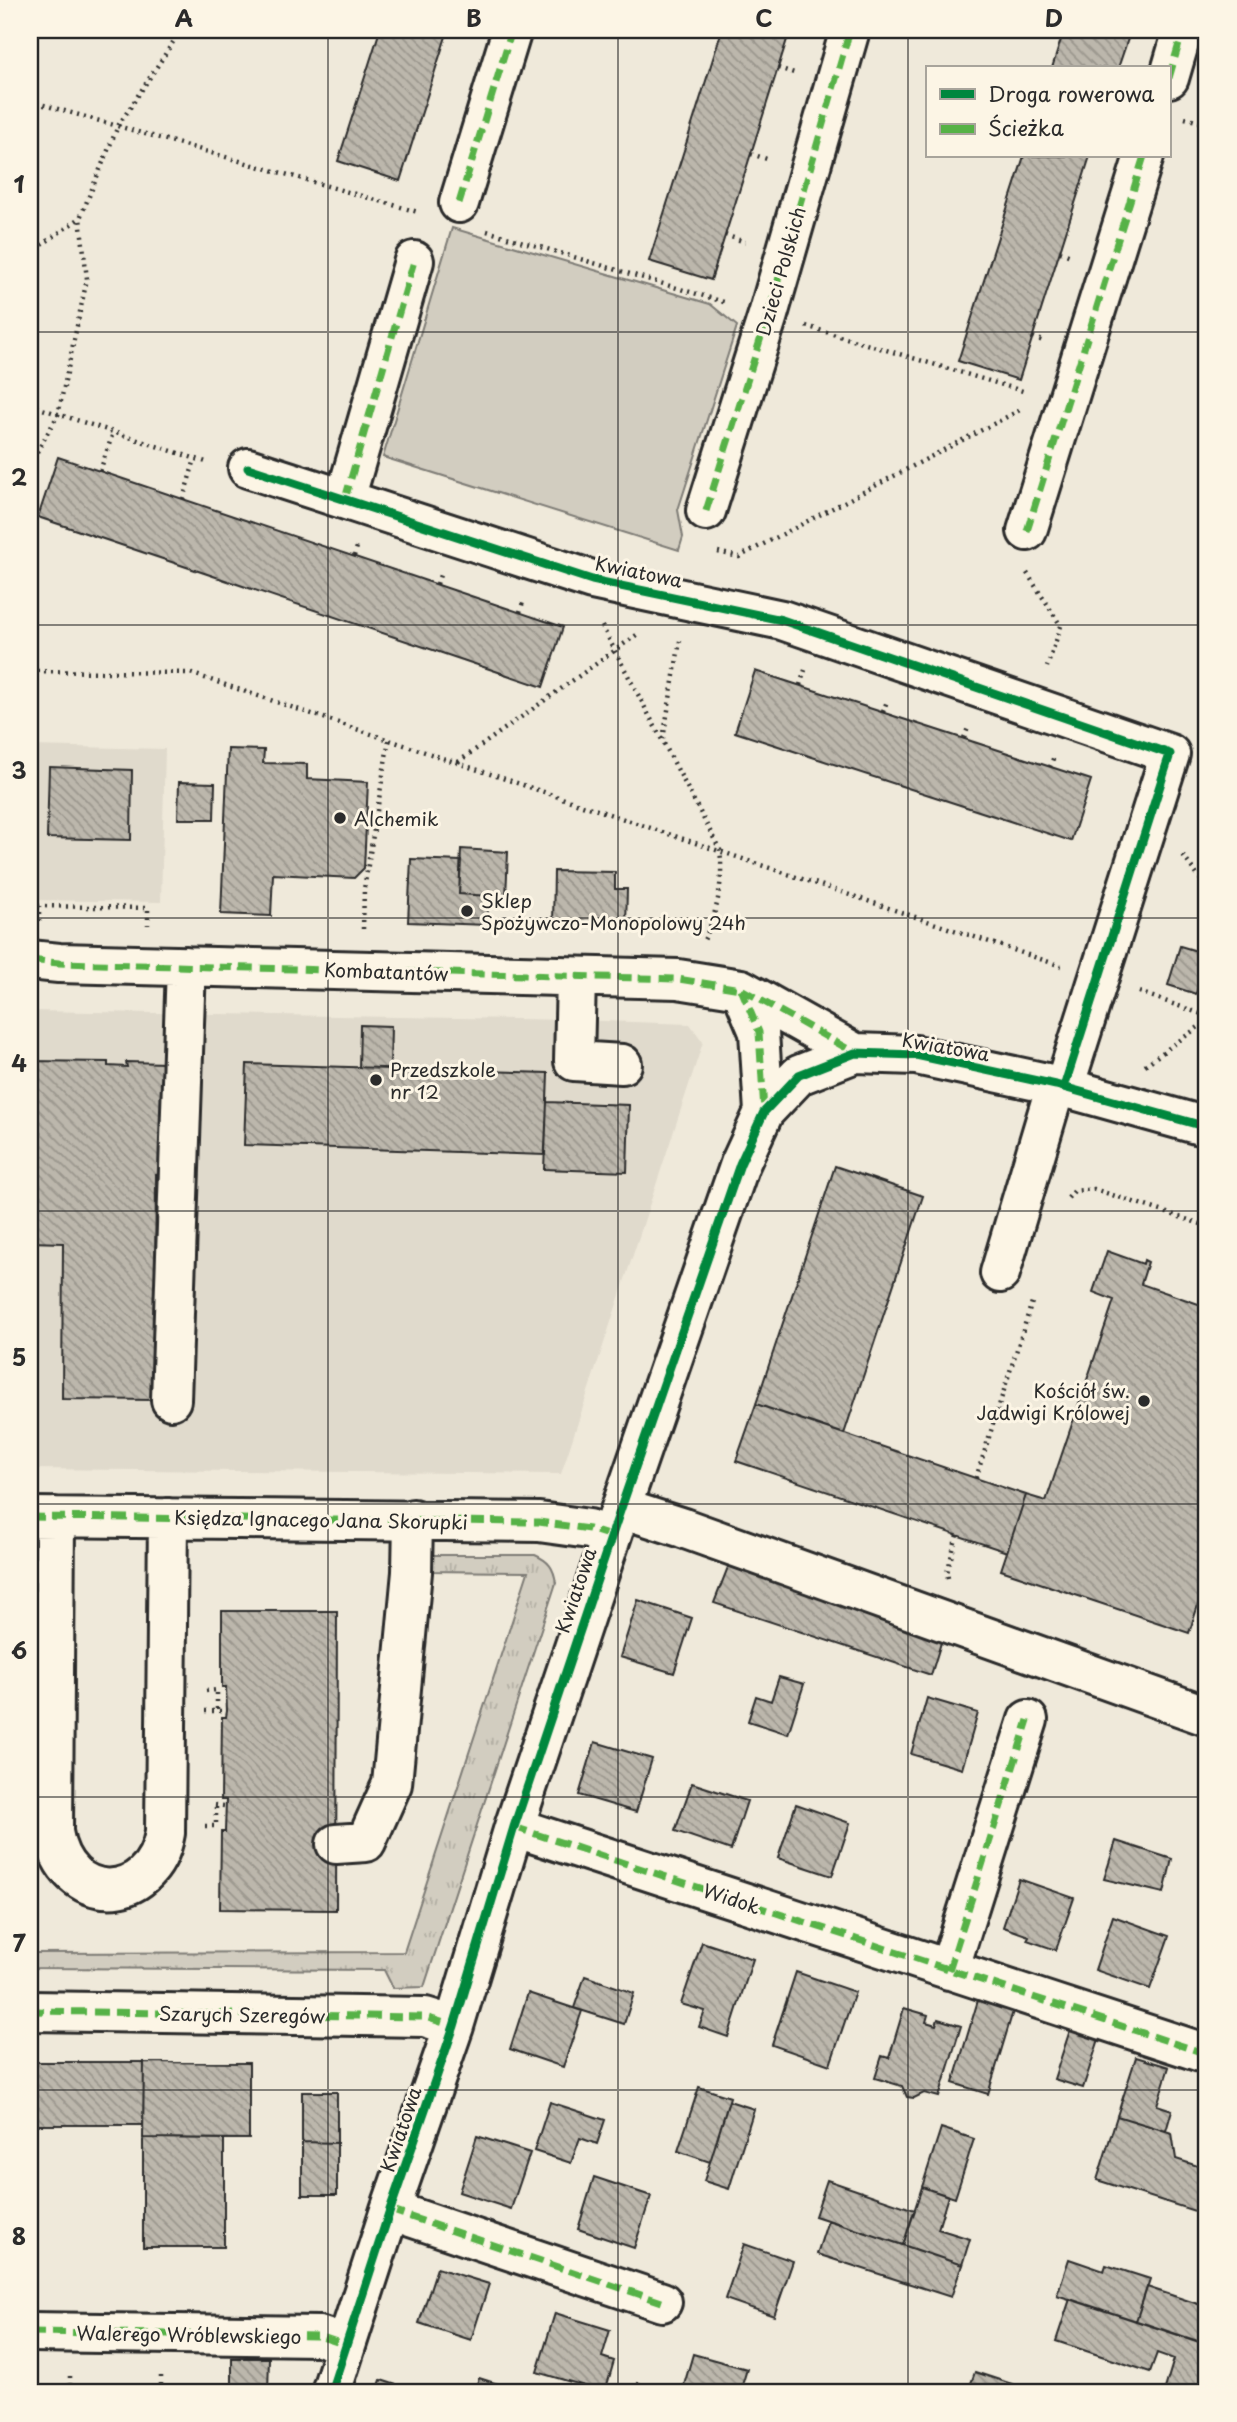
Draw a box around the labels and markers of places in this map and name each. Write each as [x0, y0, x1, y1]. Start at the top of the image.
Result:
place label: Alchemik [354, 804, 439, 832]
marker: Alchemik [332, 810, 348, 826]
place label: Sklep Spożywczo-Monopolowy 24h [481, 886, 746, 936]
marker: Sklep Spożywczo-Monopolowy 24h [459, 903, 475, 919]
place label: Przedszkole nr 12 [390, 1055, 496, 1105]
marker: Przedszkole nr 12 [368, 1072, 384, 1088]
place label: Kościół św. Jadwigi Królowej [977, 1376, 1130, 1426]
marker: Kościół św. Jadwigi Królowej [1136, 1393, 1152, 1409]

